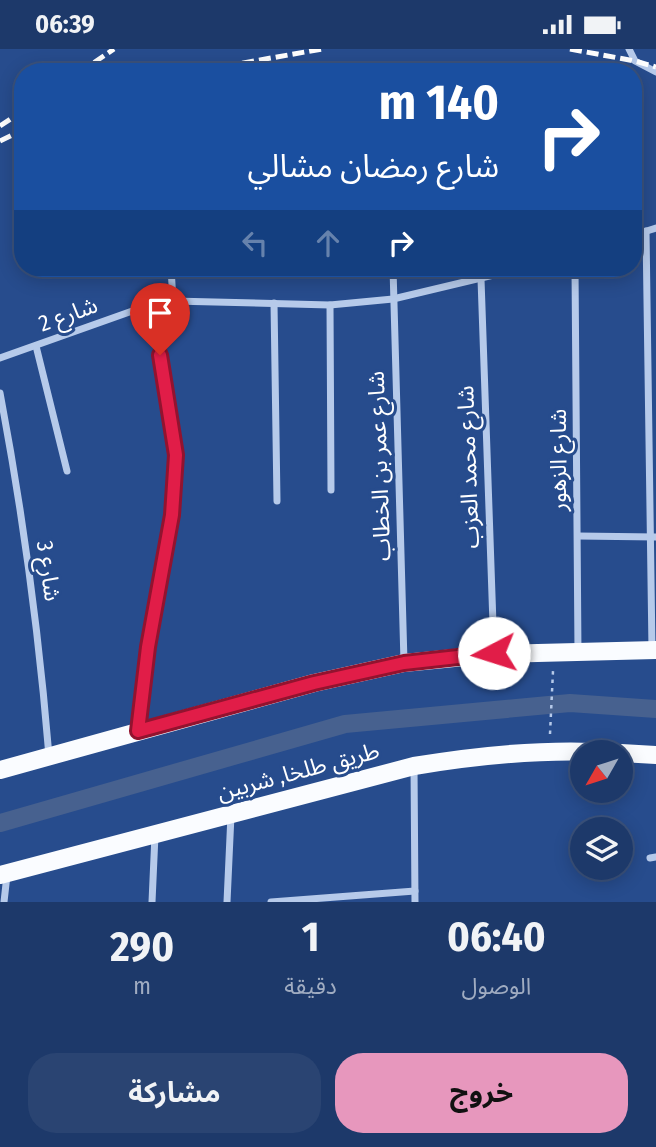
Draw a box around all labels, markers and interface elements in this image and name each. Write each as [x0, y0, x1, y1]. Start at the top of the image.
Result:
text: 06:39 [35, 9, 95, 40]
text: 140 m [379, 73, 499, 132]
icon: right [523, 91, 614, 182]
text: شارع رمضان مشالي [248, 147, 499, 185]
icon: left [236, 224, 274, 262]
icon: ahead [309, 224, 347, 262]
icon: right [382, 224, 420, 262]
pin [130, 283, 190, 355]
street label: شارع 2 [35, 291, 102, 340]
icon: arrive [141, 294, 179, 332]
street label: شارع عمر بن الخطاب [362, 370, 399, 561]
street label: شارع محمد العزب [451, 385, 488, 549]
street label: شارع الزهور [544, 409, 575, 512]
street label: شارع 3 [28, 539, 67, 603]
position arrow [457, 616, 531, 690]
street label: طريق طلخا, شربين [214, 736, 382, 806]
north arrow [570, 740, 634, 803]
map controls [570, 740, 633, 880]
button: layers [570, 817, 633, 880]
text: 1 [302, 912, 319, 962]
text: 06:40 [447, 912, 546, 962]
text: 290 [110, 922, 174, 972]
text: m [133, 972, 151, 1000]
text: دقيقة [284, 972, 337, 1000]
text: الوصول [461, 972, 531, 1000]
button: مشاركة [28, 1053, 321, 1133]
button: خروج [335, 1053, 628, 1133]

